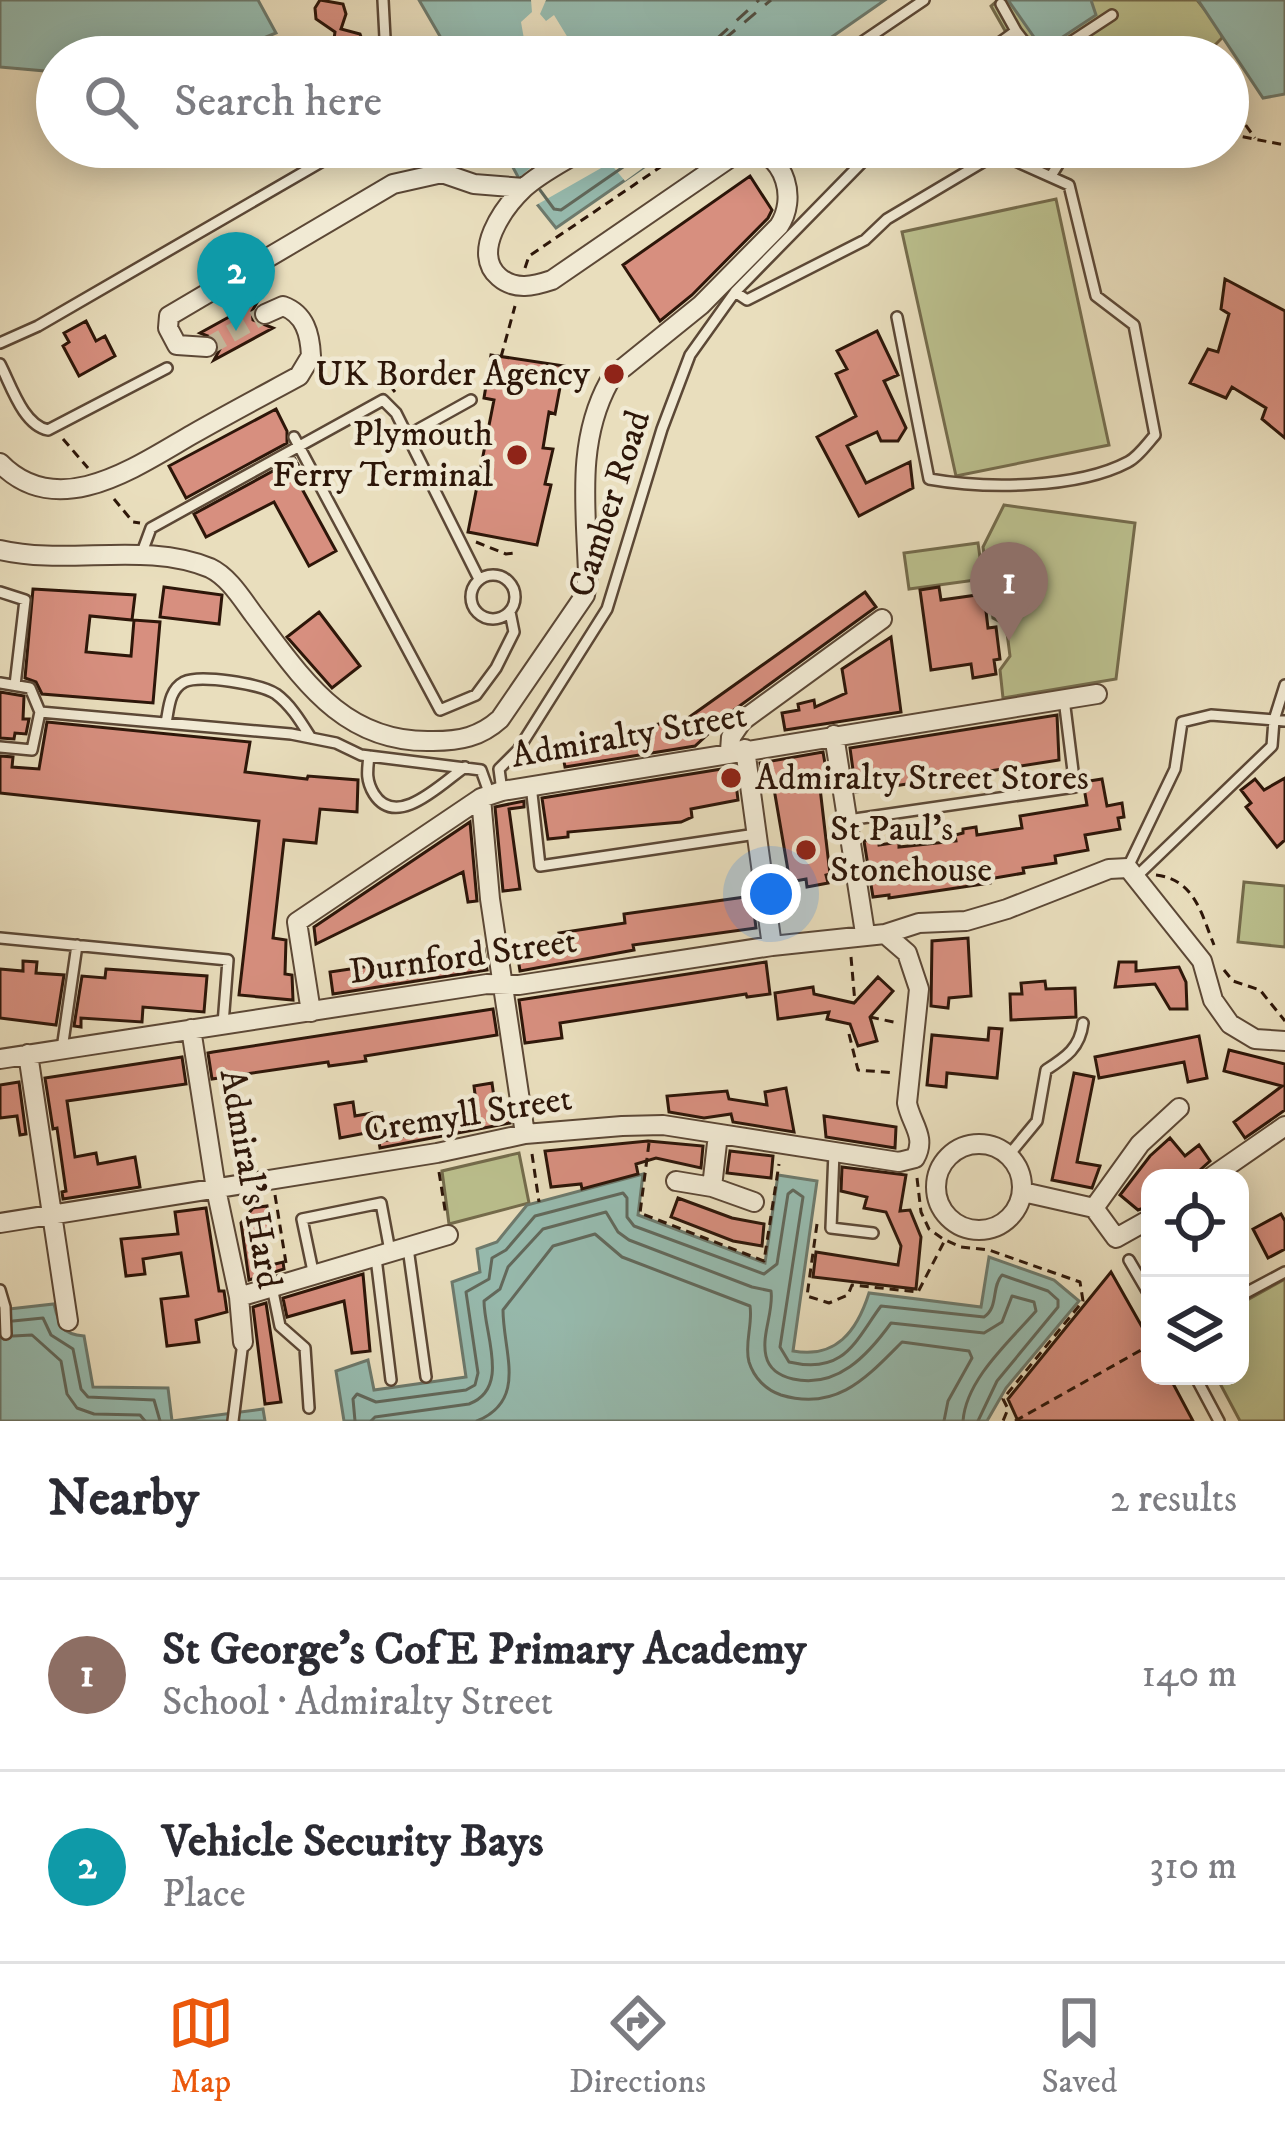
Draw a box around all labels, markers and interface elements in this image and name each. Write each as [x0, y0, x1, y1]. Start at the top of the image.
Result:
search box [36, 36, 1249, 168]
icon: search [78, 69, 144, 135]
text: Search here [174, 74, 382, 130]
pin: 2 [197, 232, 275, 331]
place label: UK Border Agency [315, 352, 591, 397]
marker: UK Border Agency [601, 361, 627, 387]
street label: Camber Road [559, 405, 661, 603]
place label: Plymouth Ferry Terminal [272, 412, 493, 498]
marker: Plymouth Ferry Terminal [504, 442, 530, 468]
pin: 1 [970, 542, 1048, 641]
street label: Admiralty Street [508, 693, 750, 779]
place label: Admiralty Street Stores [755, 756, 1089, 801]
marker: Admiralty Street Stores [718, 765, 744, 791]
place label: St Paul's Stonehouse [830, 807, 992, 893]
marker: St Paul's Stonehouse [793, 837, 819, 863]
your location [741, 864, 801, 924]
street label: Durnford Street [346, 919, 580, 995]
street label: Admiral's Hard [209, 1066, 291, 1292]
street label: Cremyll Street [361, 1076, 575, 1154]
map controls [1141, 1169, 1249, 1385]
button: locate [1141, 1169, 1249, 1277]
button: layers [1141, 1277, 1249, 1385]
text: Nearby [48, 1467, 199, 1531]
text: 2 results [1110, 1475, 1237, 1524]
text: St George's CofE Primary Academy [162, 1622, 806, 1678]
text: 1 [80, 1650, 94, 1699]
text: 140 m [1142, 1650, 1237, 1699]
text: School · Admiralty Street [162, 1678, 553, 1727]
text: Vehicle Security Bays [162, 1814, 544, 1870]
text: 2 [77, 1842, 97, 1891]
text: 310 m [1150, 1842, 1237, 1891]
text: Place [162, 1870, 246, 1919]
tab: Map [168, 1990, 234, 2103]
tab: Directions [569, 1990, 706, 2103]
tab: Saved [1041, 1990, 1117, 2103]

